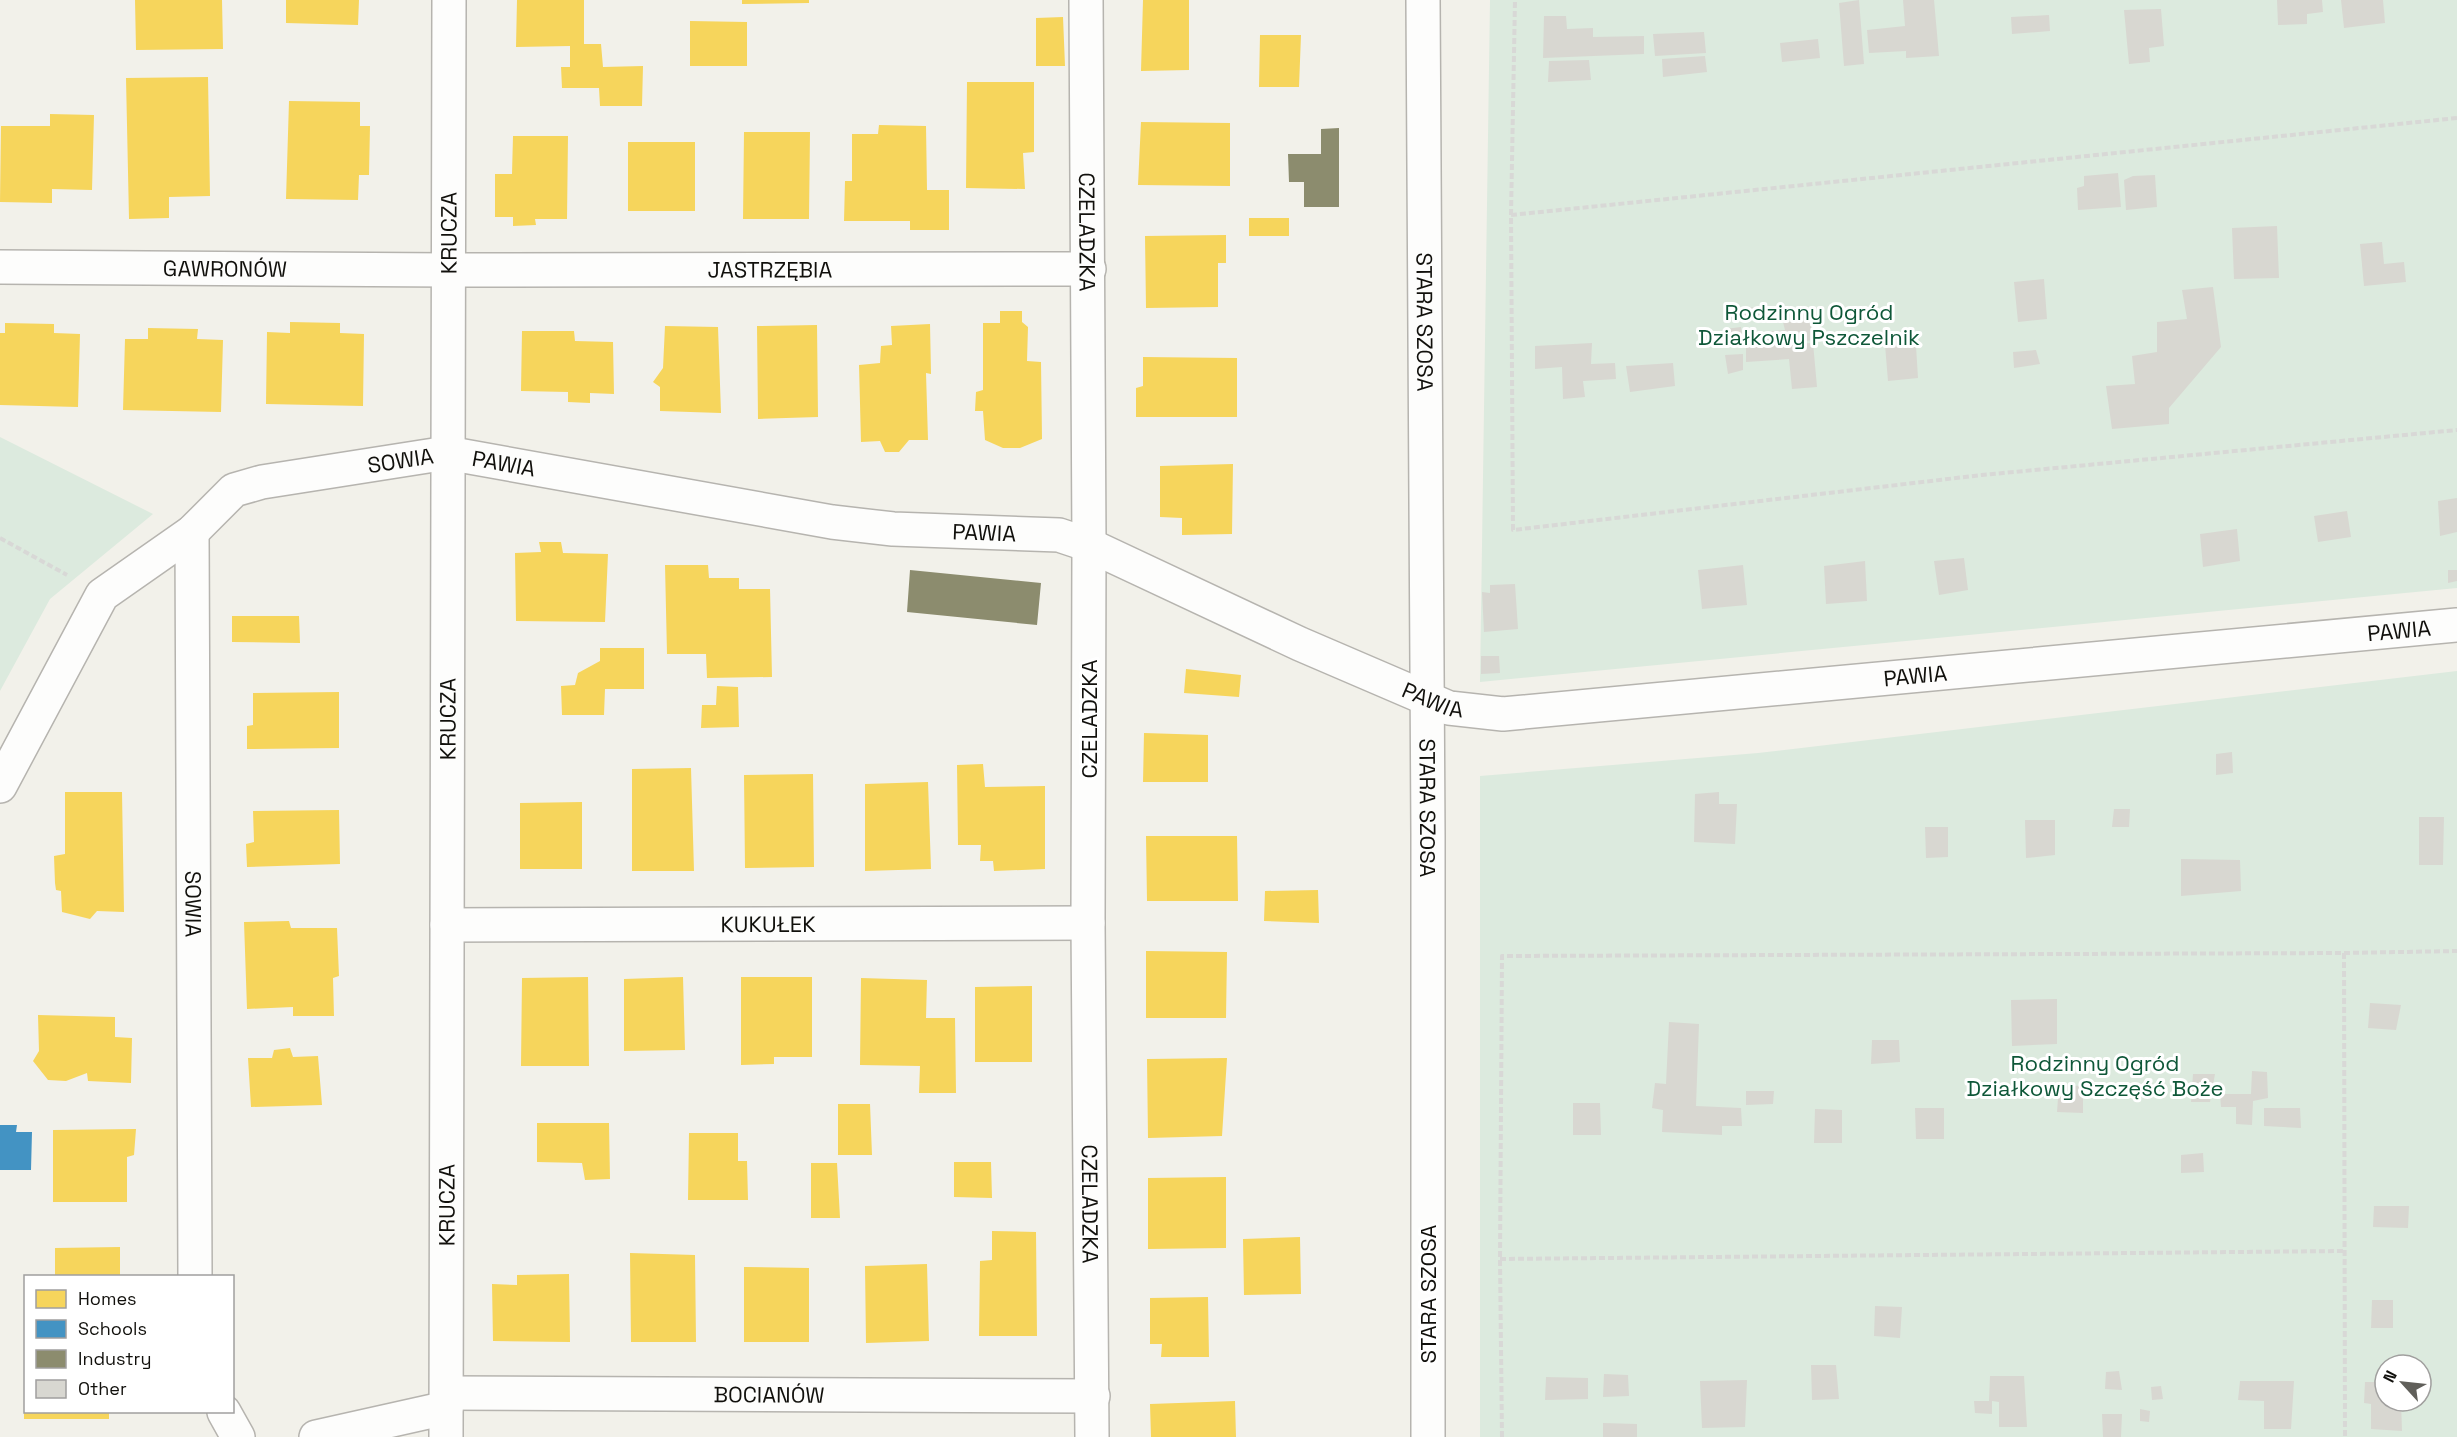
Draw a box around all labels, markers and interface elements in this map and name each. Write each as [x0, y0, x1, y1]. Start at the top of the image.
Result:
street label: CZELADZKA [1073, 172, 1102, 292]
street label: KRUCZA [434, 192, 463, 274]
street label: STARA SZOSA [1411, 252, 1439, 392]
street label: GAWRONÓW [163, 254, 287, 283]
street label: JASTRZĘBIA [708, 255, 833, 284]
park label: Rodzinny Ogród Działkowy Pszczelnik [1698, 298, 1920, 351]
street label: SOWIA [365, 441, 436, 479]
street label: PAWIA [470, 444, 538, 483]
street label: PAWIA [952, 517, 1017, 547]
street label: PAWIA [2366, 613, 2432, 647]
street label: CZELADZKA [1075, 659, 1103, 779]
street label: PAWIA [1882, 659, 1948, 692]
street label: PAWIA [1398, 676, 1465, 724]
street label: KRUCZA [433, 678, 462, 760]
street label: STARA SZOSA [1413, 738, 1442, 878]
street label: SOWIA [179, 871, 208, 937]
street label: KUKUŁEK [720, 910, 816, 938]
park label: Rodzinny Ogród Działkowy Szczęść Boże [1967, 1049, 2223, 1102]
street label: CZELADZKA [1076, 1144, 1105, 1264]
street label: KRUCZA [432, 1164, 461, 1246]
street label: STARA SZOSA [1414, 1224, 1442, 1363]
legend [24, 1275, 234, 1413]
text: Homes [78, 1287, 137, 1310]
text: Schools [78, 1317, 147, 1340]
text: Industry [78, 1347, 151, 1370]
north arrow [2373, 1353, 2433, 1413]
text: N [2378, 1367, 2402, 1386]
text: Other [78, 1377, 127, 1400]
street label: BOCIANÓW [713, 1380, 825, 1409]

